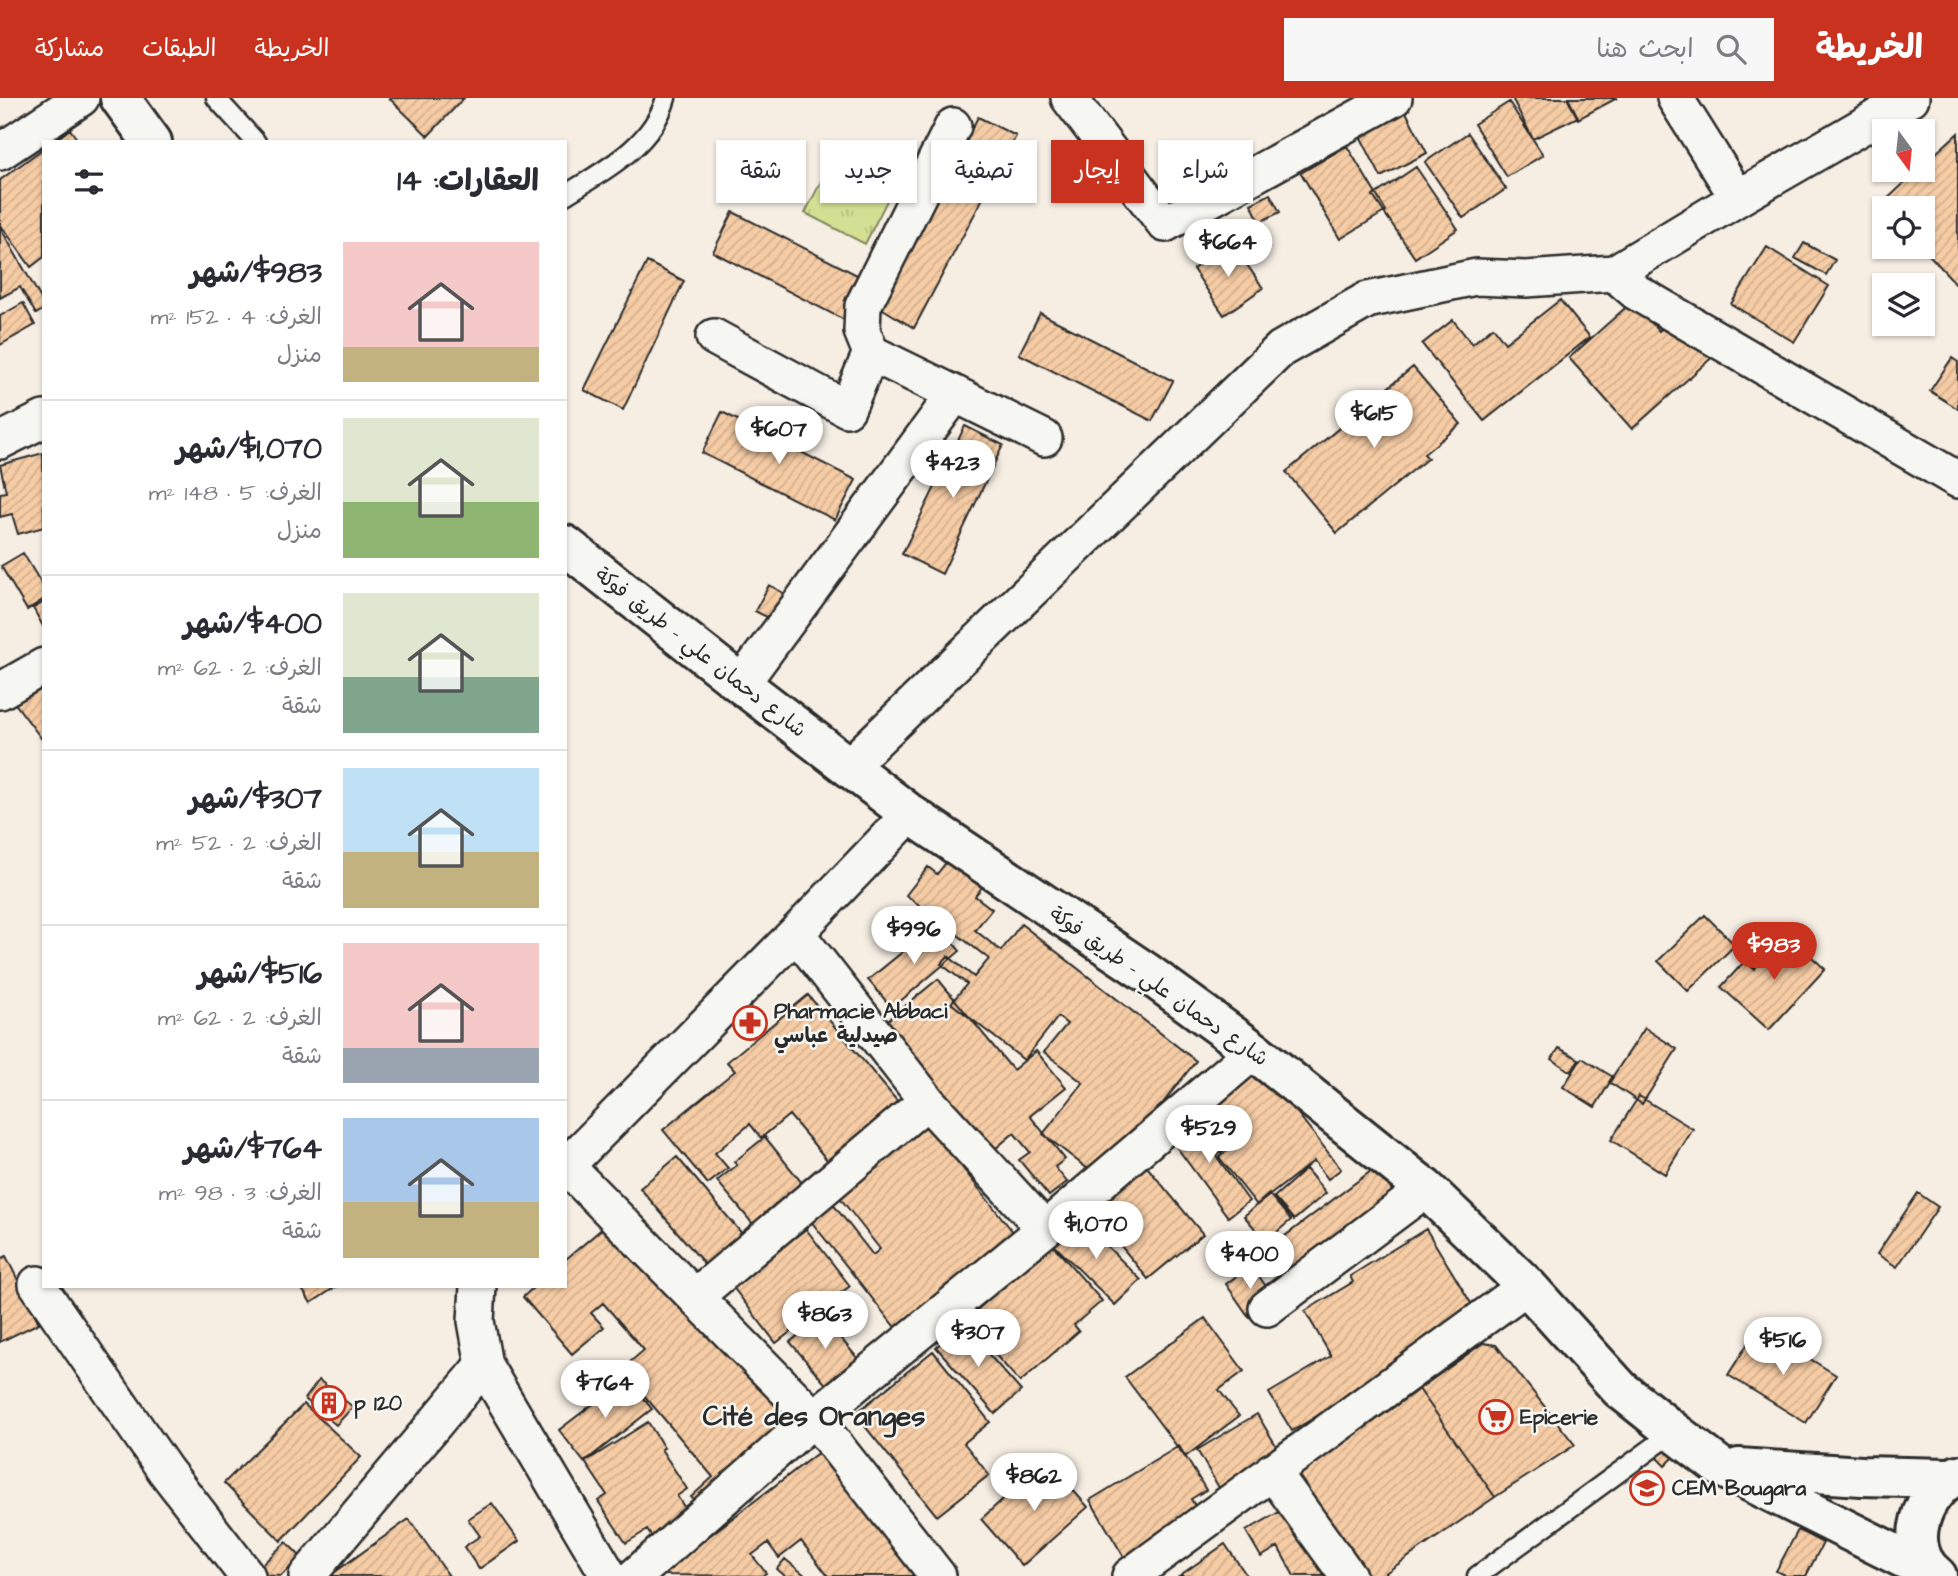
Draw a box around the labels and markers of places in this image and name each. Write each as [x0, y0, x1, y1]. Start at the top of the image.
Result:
pin: $664 [1187, 220, 1269, 279]
pin: $615 [1333, 390, 1415, 450]
pin: $607 [738, 406, 820, 466]
pin: $423 [912, 440, 994, 500]
pin: $996 [873, 906, 955, 966]
pin: $983 [1733, 922, 1815, 982]
place label: Pharmacie Abbaci صيدلية عباسي [774, 997, 948, 1054]
pharmacy icon: Pharmacie Abbaci صيدلية عباسي [731, 1004, 769, 1042]
pin: $529 [1168, 1105, 1250, 1165]
pin: $1,070 [1039, 1202, 1153, 1261]
pin: $400 [1209, 1232, 1291, 1291]
pin: $863 [784, 1292, 866, 1351]
pin: $307 [937, 1310, 1019, 1369]
pin: $516 [1742, 1318, 1824, 1377]
pin: $764 [564, 1360, 646, 1420]
building icon: p 120 [310, 1384, 348, 1422]
place label: p 120 [354, 1389, 402, 1419]
supermarket icon: Epicerie [1477, 1398, 1515, 1436]
place label: Epicerie [1520, 1403, 1599, 1433]
pin: $862 [993, 1454, 1075, 1513]
school or university icon: CEM Bougara [1628, 1469, 1666, 1507]
place label: CEM Bougara [1672, 1474, 1807, 1505]

